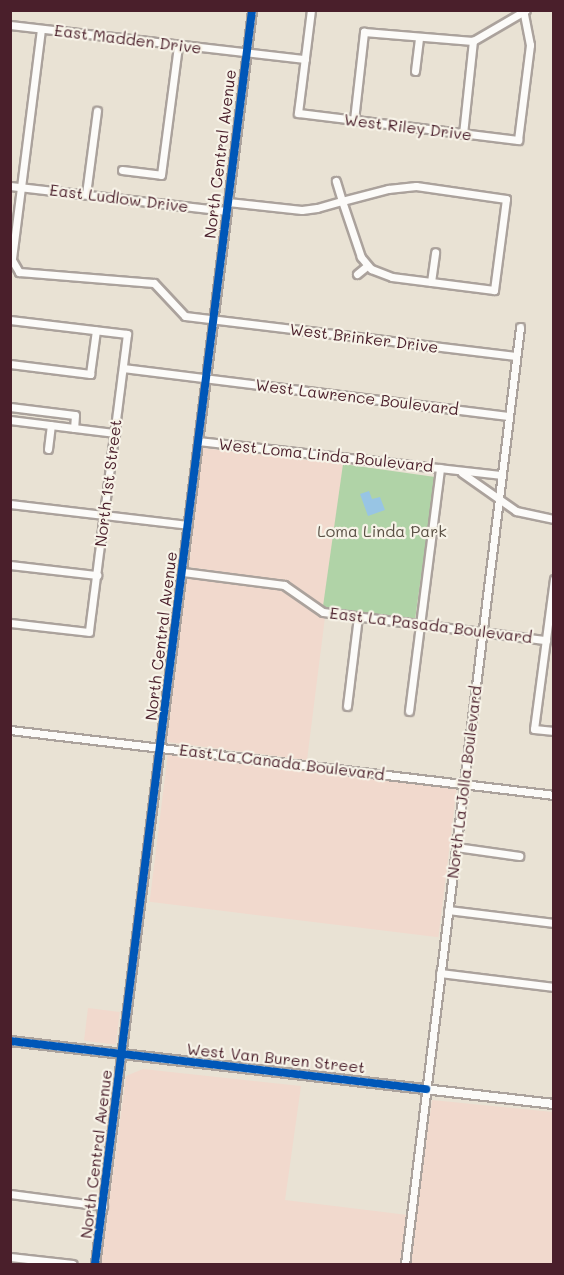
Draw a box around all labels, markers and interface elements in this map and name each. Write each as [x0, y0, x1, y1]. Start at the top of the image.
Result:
street label: East Madden Drive [53, 20, 203, 58]
street label: North Central Avenue [200, 68, 240, 240]
street label: West Riley Drive [343, 110, 473, 144]
street label: East Ludlow Drive [48, 180, 190, 216]
street label: West Brinker Drive [289, 319, 439, 357]
street label: West Lawrence Boulevard [254, 375, 460, 419]
street label: North 1st Street [91, 418, 125, 548]
street label: West Loma Linda Boulevard [218, 434, 434, 476]
park label: Loma Linda Park [317, 521, 447, 541]
street label: North Central Avenue [141, 550, 181, 722]
street label: East La Pasada Boulevard [329, 603, 533, 647]
street label: North La Jolla Boulevard [443, 684, 485, 880]
street label: East La Canada Boulevard [178, 740, 386, 784]
street label: West Van Buren Street [186, 1039, 366, 1077]
street label: North Central Avenue [76, 1068, 116, 1240]

